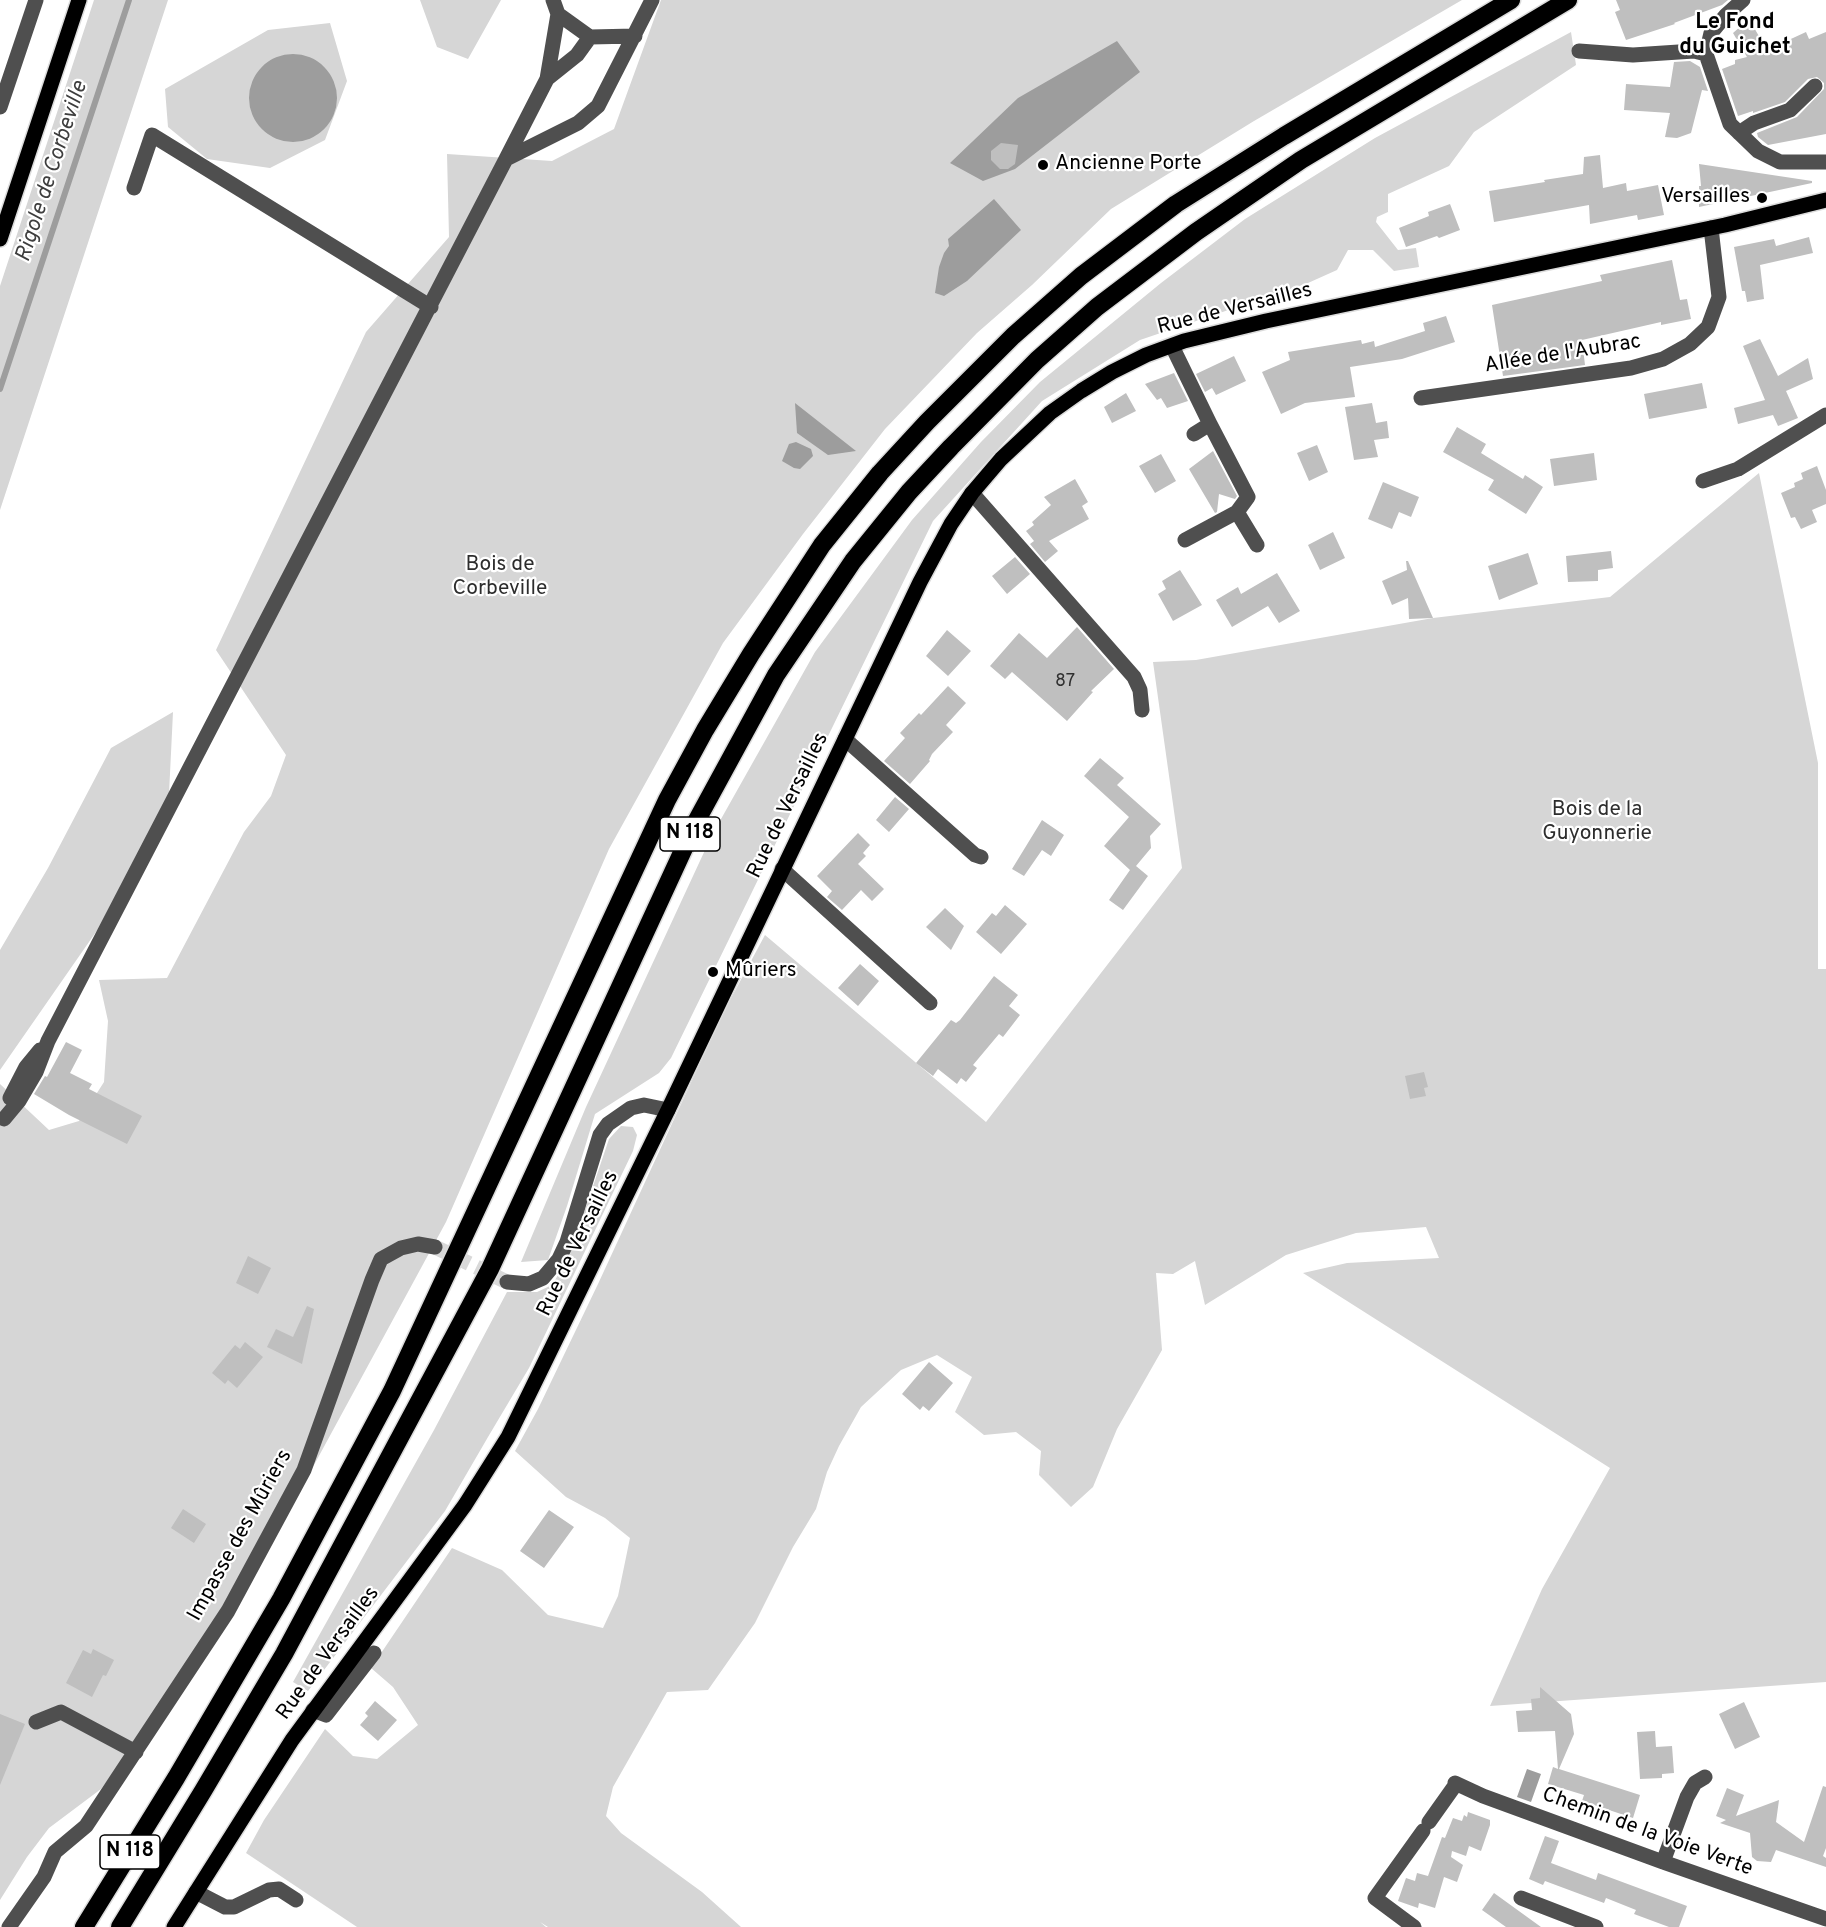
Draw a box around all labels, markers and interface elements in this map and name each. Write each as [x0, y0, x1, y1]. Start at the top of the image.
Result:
district label: Le Fond du Guichet [1679, 11, 1791, 62]
water label: Rigole de Corbeville [11, 78, 95, 266]
place label: Ancienne Porte [1055, 152, 1202, 178]
marker: Ancienne Porte [1036, 158, 1050, 172]
place label: Versailles [1661, 185, 1750, 211]
marker: Versailles [1755, 191, 1769, 205]
street label: Rue de Versailles [1155, 279, 1315, 341]
street label: Allée de l'Aubrac [1483, 330, 1643, 380]
park label: Bois de Corbeville [453, 553, 547, 603]
house number: 87 [1055, 671, 1075, 693]
street label: Rue de Versailles [743, 729, 835, 883]
park label: Bois de la Guyonnerie [1542, 798, 1652, 848]
road number: N 118 [660, 817, 720, 851]
place label: Mûriers [725, 959, 797, 985]
marker: Mûriers [706, 965, 720, 979]
street label: Rue de Versailles [533, 1167, 625, 1321]
street label: Impasse des Mûriers [183, 1446, 299, 1626]
street label: Rue de Versailles [272, 1582, 386, 1726]
street label: Chemin de la Voie Verte [1538, 1783, 1756, 1883]
road number: N 118 [100, 1835, 160, 1869]

